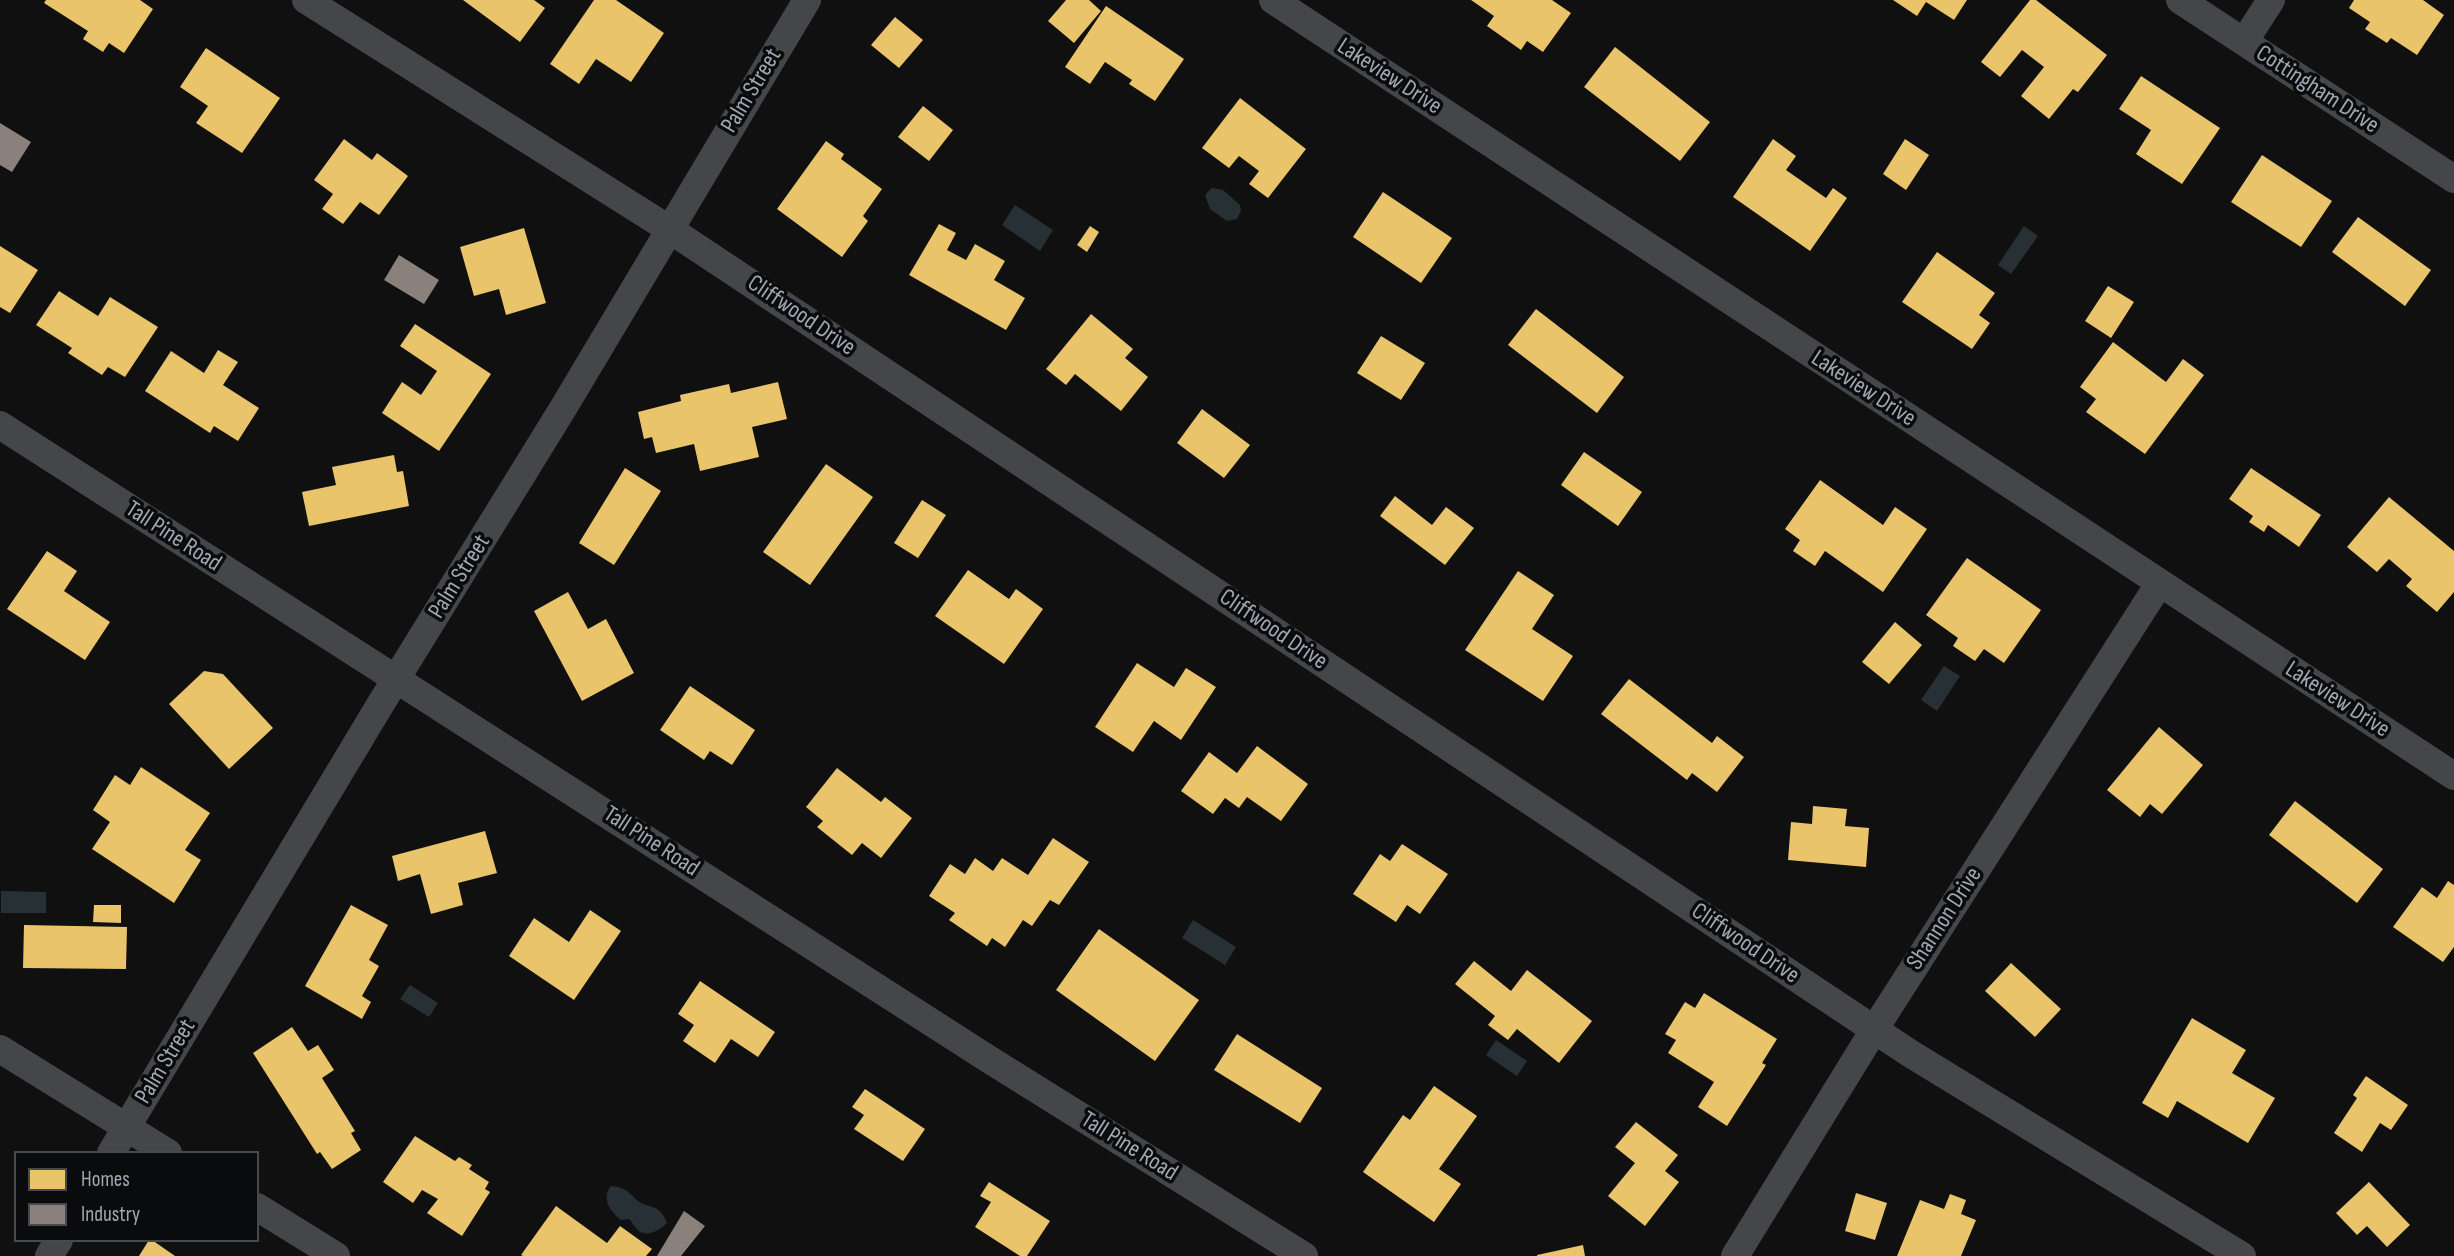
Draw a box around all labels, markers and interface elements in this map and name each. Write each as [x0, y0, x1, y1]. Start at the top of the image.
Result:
street label: Lakeview Drive [1331, 33, 1447, 121]
street label: Cottingham Drive [2250, 40, 2384, 140]
street label: Palm Street [716, 44, 788, 138]
street label: Cliffwood Drive [742, 269, 860, 363]
street label: Lakeview Drive [1805, 345, 1921, 433]
street label: Tall Pine Road [120, 495, 226, 579]
street label: Palm Street [423, 530, 497, 624]
street label: Cliffwood Drive [1214, 583, 1332, 677]
street label: Lakeview Drive [2279, 656, 2395, 744]
street label: Tall Pine Road [598, 800, 704, 884]
street label: Shannon Drive [1901, 862, 1989, 976]
street label: Cliffwood Drive [1686, 897, 1804, 991]
street label: Palm Street [130, 1015, 202, 1109]
street label: Tall Pine Road [1075, 1106, 1183, 1188]
legend [14, 1151, 259, 1242]
text: Homes [81, 1167, 130, 1192]
text: Industry [81, 1202, 140, 1227]

